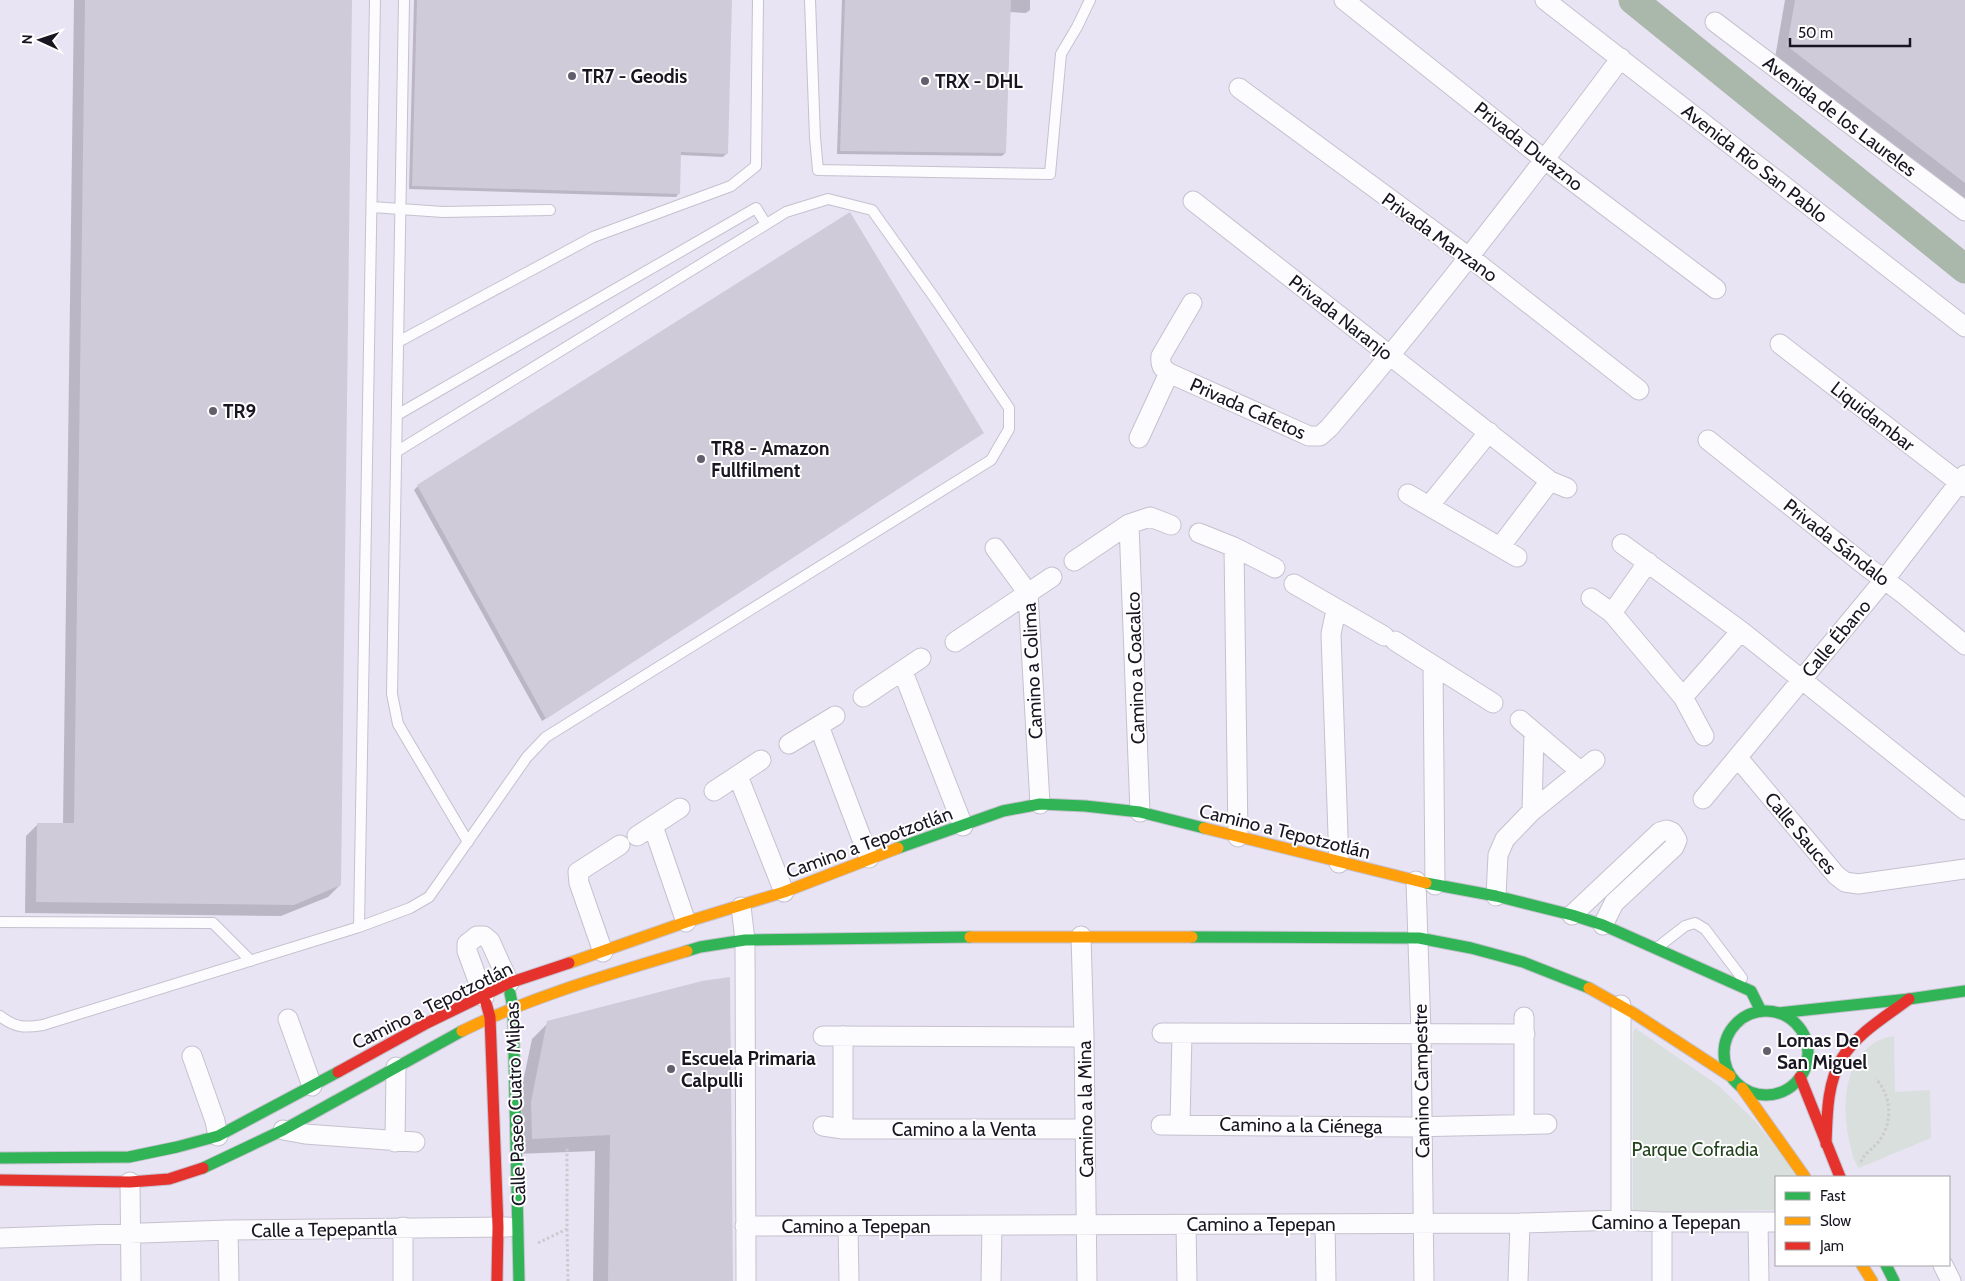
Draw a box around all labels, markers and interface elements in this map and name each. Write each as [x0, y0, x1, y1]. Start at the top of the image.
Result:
north arrow [15, 15, 65, 65]
scale bar [1790, 15, 1910, 47]
text: 50 m [1798, 24, 1833, 42]
text: N [18, 34, 36, 45]
street label: Avenida de los Laureles [1758, 51, 1921, 182]
place label: TR7 - Geodis [582, 65, 687, 88]
marker: TR7 - Geodis [566, 70, 578, 82]
place label: TRX - DHL [935, 70, 1023, 93]
marker: TRX - DHL [919, 75, 931, 87]
street label: Privada Durazno [1470, 97, 1588, 196]
street label: Avenida Río San Pablo [1677, 99, 1832, 228]
street label: Privada Manzano [1377, 188, 1502, 287]
street label: Privada Naranjo [1284, 270, 1397, 365]
street label: Privada Cafetos [1186, 373, 1309, 444]
street label: Liquidambar [1826, 377, 1919, 456]
place label: TR9 [223, 400, 256, 423]
marker: TR9 [207, 405, 219, 417]
place label: TR8 - Amazon Fullfilment [711, 437, 829, 482]
marker: TR8 - Amazon Fullfilment [695, 453, 707, 465]
street label: Privada Sándalo [1779, 494, 1894, 591]
street label: Camino a Coacalco [1121, 591, 1150, 745]
street label: Calle Ébano [1796, 594, 1876, 682]
street label: Camino a Colima [1017, 602, 1048, 740]
street label: Calle Sauces [1760, 788, 1842, 879]
street label: Camino a Tepotzotlán [1197, 799, 1373, 864]
street label: Camino a Tepotzotlán [783, 802, 956, 883]
street label: Camino a Tepotzotlán [348, 957, 516, 1054]
street label: Calle Paseo Cuatro Milpas [500, 1001, 531, 1206]
street label: Camino Campestre [1409, 1003, 1434, 1158]
place label: Lomas De San Miguel [1777, 1029, 1867, 1074]
street label: Camino a la Mina [1073, 1040, 1098, 1178]
marker: Lomas De San Miguel [1761, 1045, 1773, 1057]
place label: Escuela Primaria Calpulli [681, 1047, 816, 1092]
marker: Escuela Primaria Calpulli [665, 1063, 677, 1075]
street label: Camino a la Ciénega [1219, 1113, 1383, 1138]
street label: Camino a la Venta [892, 1118, 1036, 1141]
park label: Parque Cofradia [1632, 1138, 1758, 1161]
legend [1775, 1176, 1950, 1266]
text: Fast [1820, 1187, 1845, 1205]
street label: Camino a Tepepan [1591, 1211, 1741, 1234]
text: Slow [1820, 1212, 1851, 1230]
street label: Camino a Tepepan [1186, 1213, 1336, 1236]
street label: Camino a Tepepan [781, 1215, 931, 1238]
street label: Calle a Tepepantla [251, 1217, 397, 1242]
text: Jam [1819, 1237, 1844, 1255]

